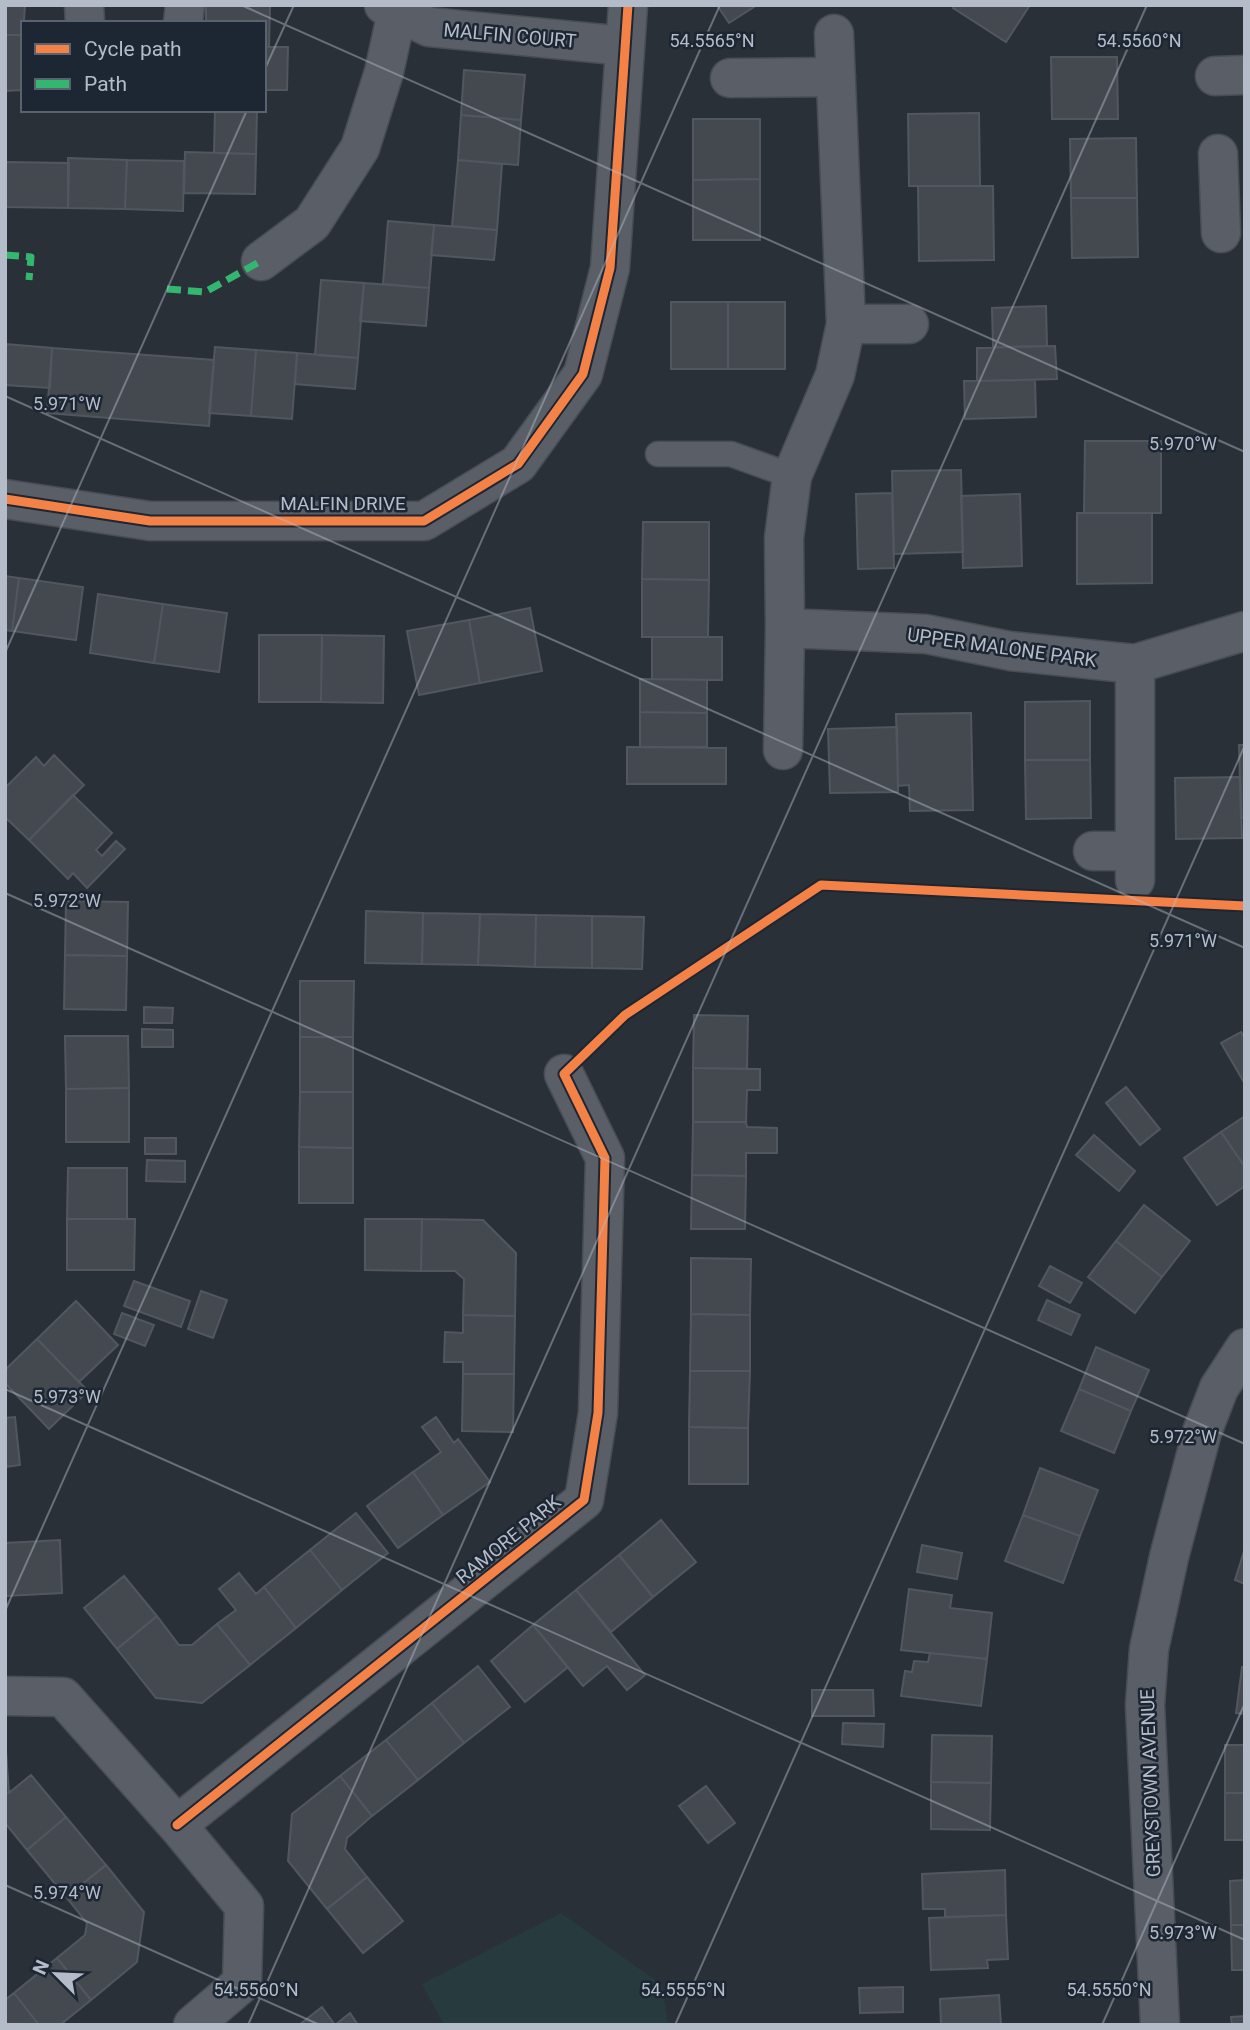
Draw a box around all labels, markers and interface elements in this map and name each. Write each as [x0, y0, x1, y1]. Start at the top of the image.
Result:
street label: MALFIN COURT [443, 18, 577, 53]
legend [21, 21, 266, 112]
text: 54.5565°N [669, 30, 755, 51]
text: 54.5560°N [1096, 30, 1182, 51]
text: Cycle path [84, 37, 182, 61]
text: Path [84, 72, 127, 96]
text: 5.971°W [33, 393, 101, 414]
text: 5.970°W [1149, 433, 1217, 454]
street label: MALFIN DRIVE [280, 492, 406, 515]
street label: UPPER MALONE PARK [906, 623, 1098, 672]
text: 5.972°W [33, 890, 101, 911]
text: 5.971°W [1149, 930, 1217, 951]
text: 5.973°W [33, 1386, 101, 1407]
text: 5.972°W [1149, 1426, 1217, 1447]
street label: RAMORE PARK [451, 1490, 565, 1589]
street label: GREYSTOWN AVENUE [1136, 1688, 1165, 1878]
text: 5.974°W [33, 1882, 101, 1903]
text: 5.973°W [1149, 1922, 1217, 1943]
north arrow [21, 1939, 91, 2009]
text: N [28, 1956, 54, 1978]
text: 54.5560°N [213, 1979, 299, 2000]
text: 54.5555°N [640, 1979, 726, 2000]
text: 54.5550°N [1066, 1979, 1152, 2000]

